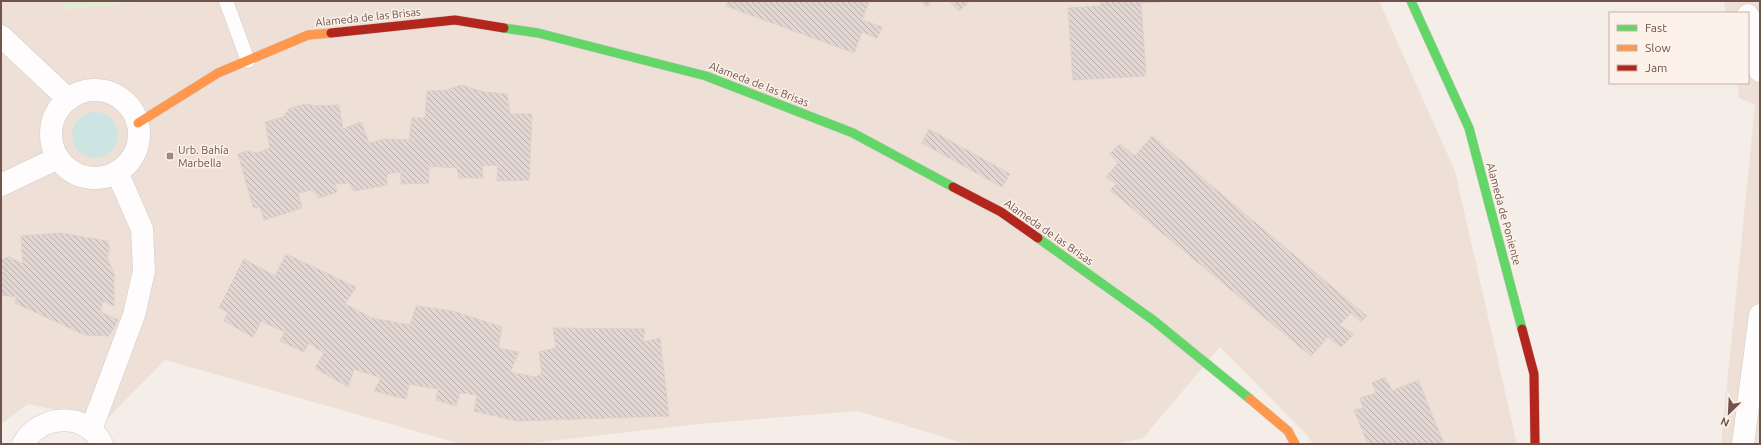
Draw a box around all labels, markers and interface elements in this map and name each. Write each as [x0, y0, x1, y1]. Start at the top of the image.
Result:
street label: Alameda de las Brisas [315, 5, 421, 28]
legend [1609, 12, 1749, 84]
text: Fast [1645, 21, 1667, 34]
text: Slow [1645, 41, 1671, 54]
street label: Alameda de las Brisas [707, 59, 811, 109]
text: Jam [1645, 61, 1667, 74]
place label: Urb. Bahía Marbella [178, 144, 229, 169]
marker: Urb. Bahía Marbella [165, 151, 175, 161]
street label: Alameda de Poniente [1485, 162, 1523, 266]
street label: Alameda de las Brisas [1002, 197, 1096, 267]
north arrow [1709, 393, 1749, 433]
text: N [1719, 415, 1731, 429]

